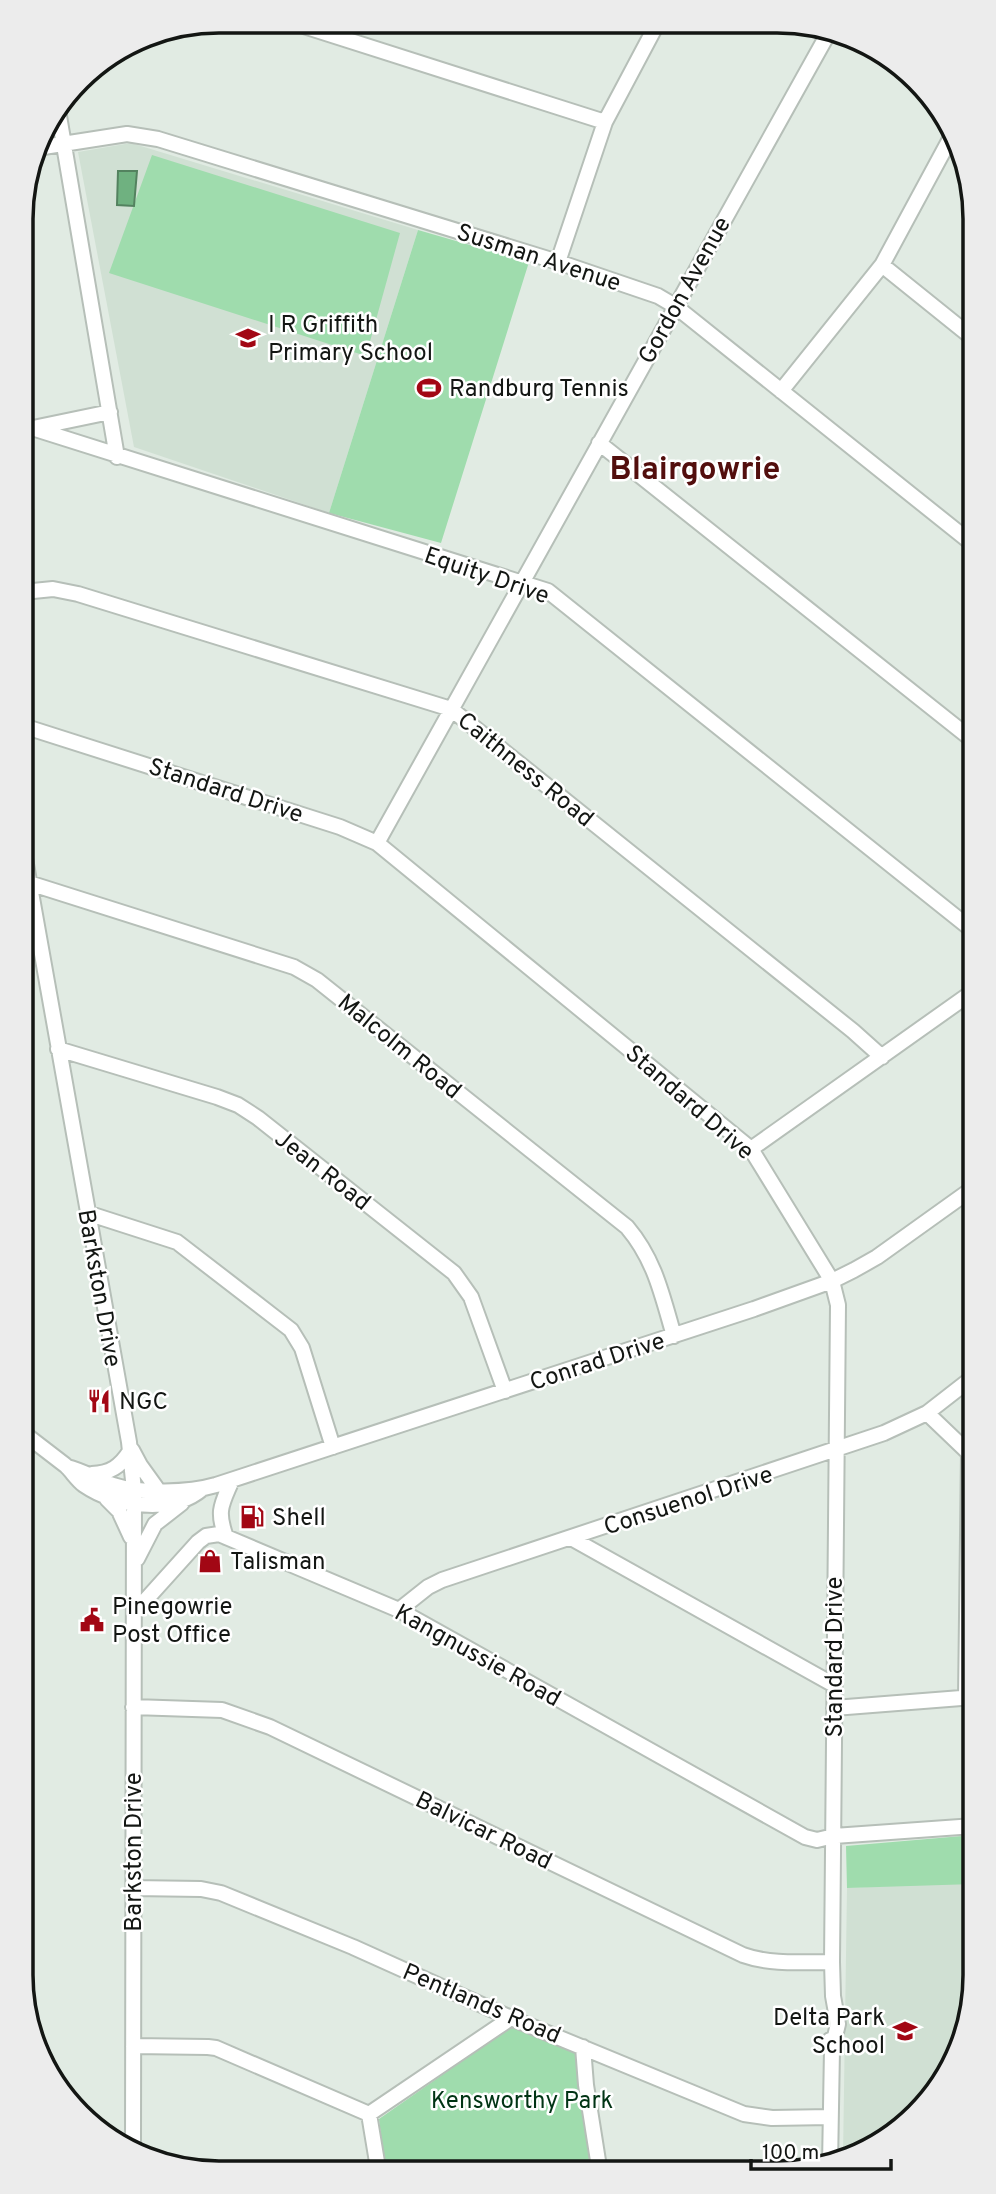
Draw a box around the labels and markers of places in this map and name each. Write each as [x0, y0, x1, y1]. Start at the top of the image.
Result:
place label: I R Griffith Primary School [268, 311, 433, 369]
school or university icon: I R Griffith Primary School [234, 324, 262, 352]
sports icon: Randburg Tennis [415, 374, 443, 402]
place label: Randburg Tennis [449, 375, 629, 405]
restaurant icon: NGC [85, 1387, 113, 1415]
place label: NGC [119, 1388, 168, 1418]
fuel station icon: Shell [238, 1503, 266, 1531]
place label: Shell [272, 1504, 326, 1534]
shop icon: Talisman [196, 1547, 224, 1575]
place label: Talisman [230, 1548, 326, 1578]
place label: Pinegowrie Post Office [112, 1593, 232, 1651]
public building icon: Pinegowrie Post Office [78, 1606, 106, 1634]
place label: Delta Park School [773, 2004, 885, 2062]
school or university icon: Delta Park School [891, 2017, 919, 2045]

